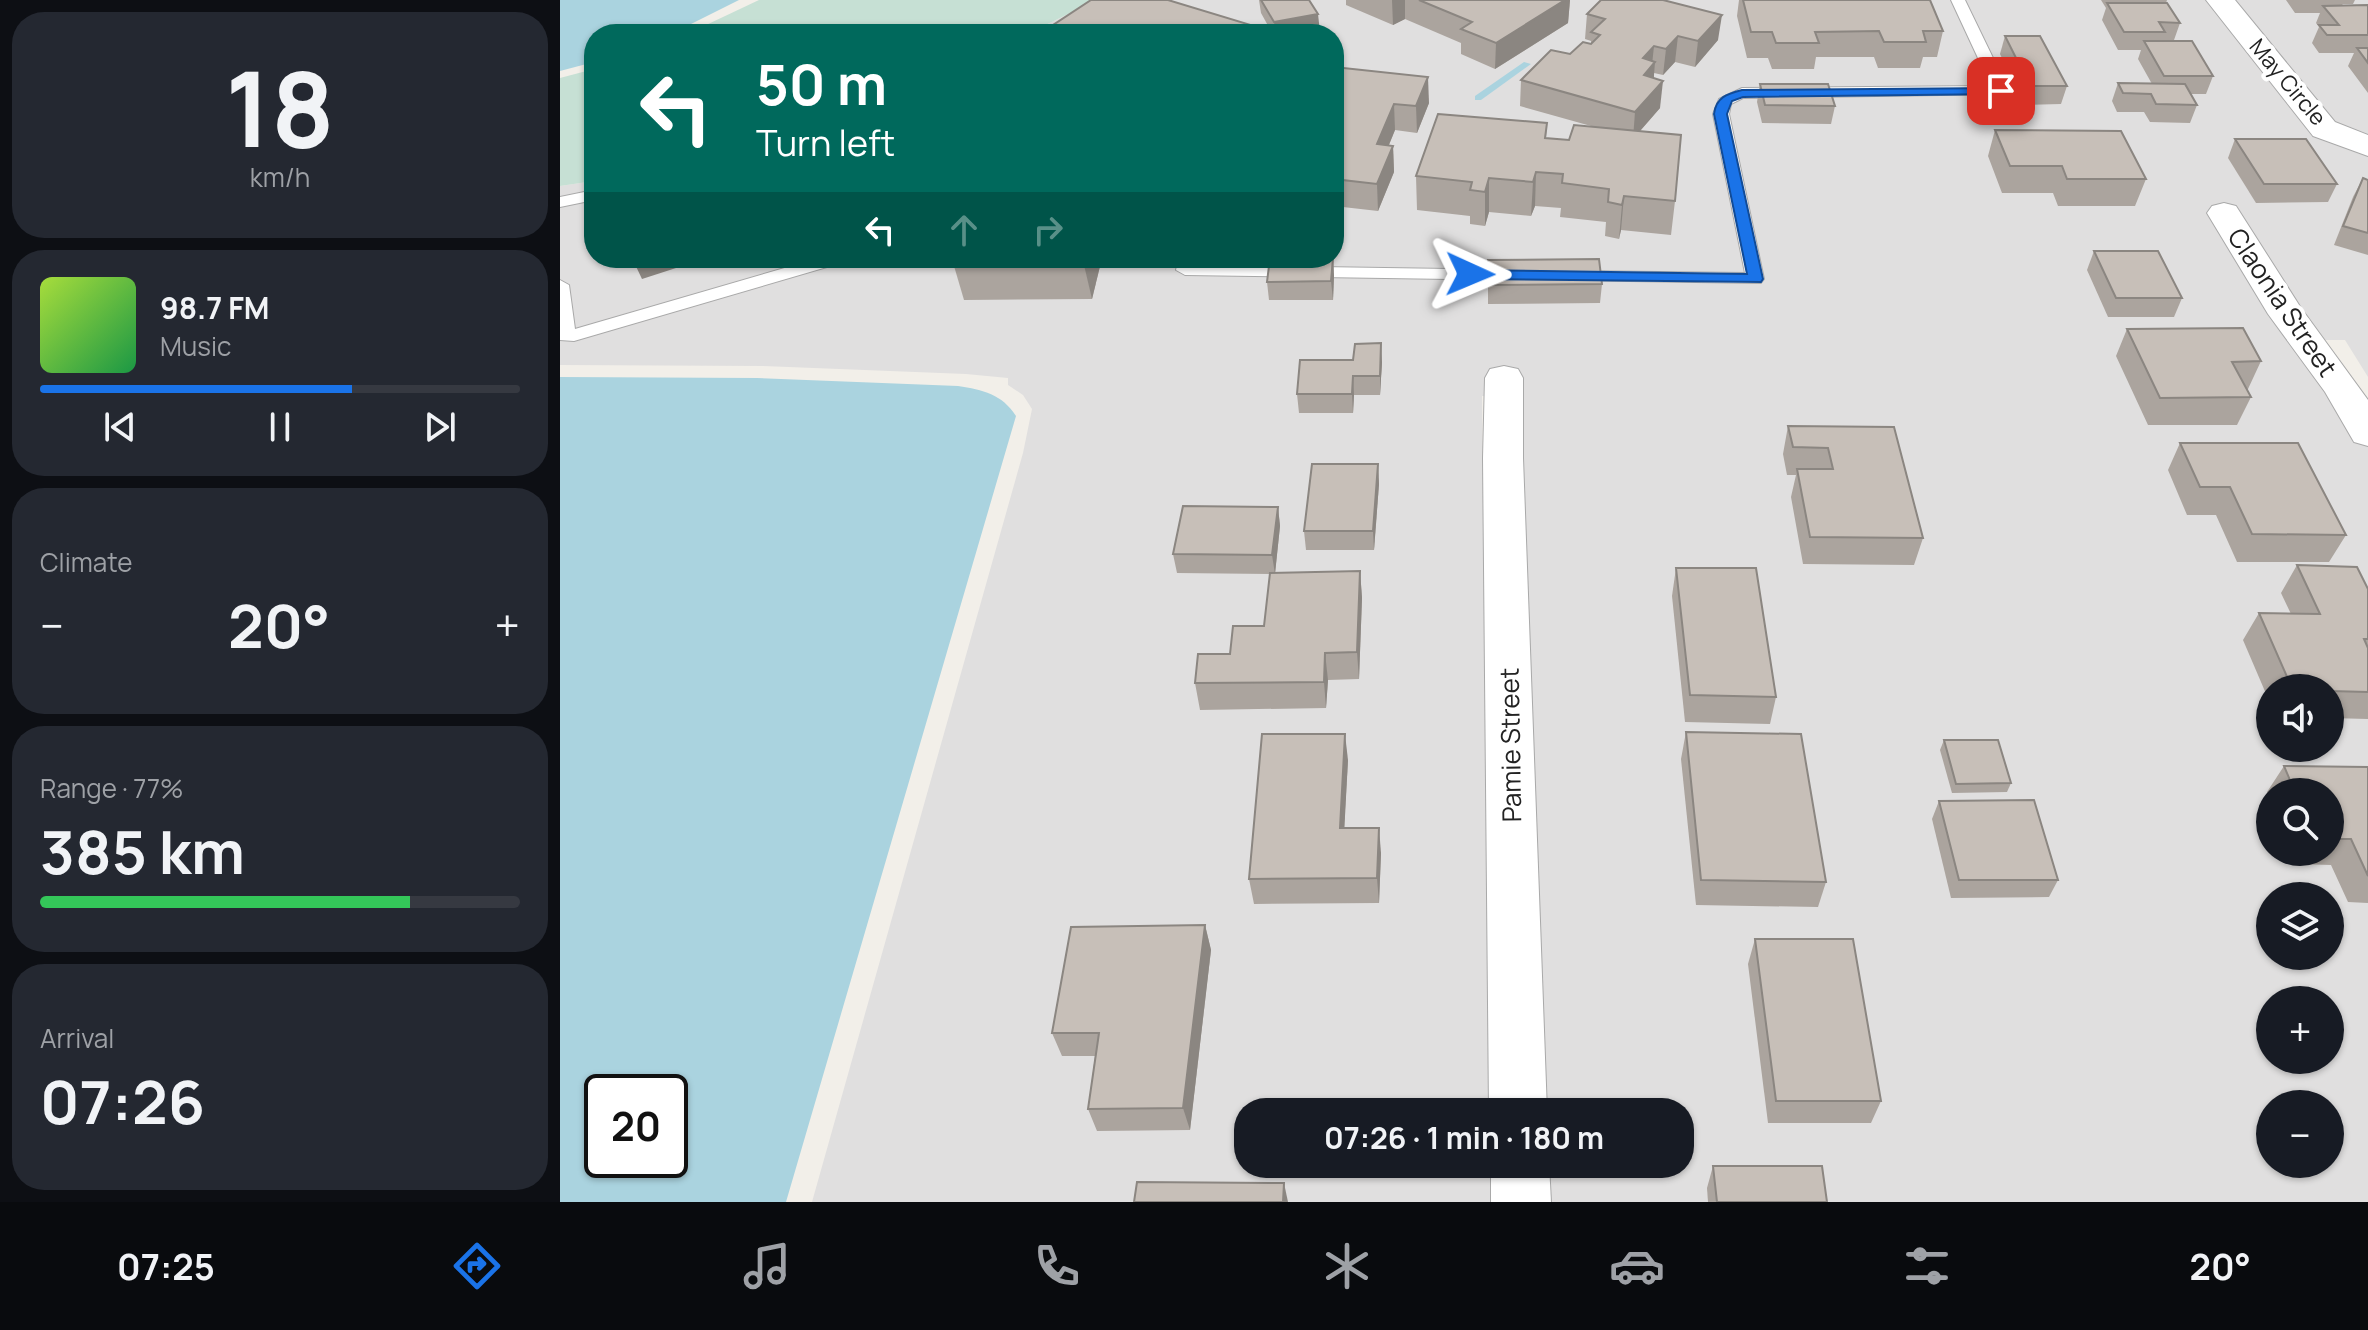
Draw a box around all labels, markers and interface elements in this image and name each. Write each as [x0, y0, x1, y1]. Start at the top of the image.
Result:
street label: May Circle [2243, 32, 2333, 132]
text: 18 [225, 36, 335, 178]
text: 50 m [756, 45, 887, 122]
icon: left [624, 56, 728, 160]
pin [1967, 57, 2035, 125]
icon: arrive [1979, 69, 2023, 113]
text: Turn left [756, 118, 895, 167]
text: km/h [250, 159, 310, 195]
icon: left [858, 208, 902, 252]
icon: ahead [942, 208, 986, 252]
icon: right [1026, 208, 1070, 252]
street label: Claonia Street [2220, 221, 2346, 383]
position arrow [1428, 232, 1512, 316]
text: 98.7 FM [160, 287, 270, 328]
text: Music [160, 328, 231, 364]
icon: previous [98, 405, 142, 449]
icon: pause [258, 405, 302, 449]
icon: next [418, 405, 462, 449]
text: Climate [40, 544, 132, 580]
text: 20° [228, 584, 330, 666]
text: − [40, 595, 64, 655]
text: + [495, 595, 520, 655]
street label: Pamie Street [1491, 667, 1529, 823]
map controls [2256, 674, 2344, 1178]
button: sound [2256, 674, 2344, 762]
text: Range · 77% [40, 770, 183, 806]
button: search [2256, 778, 2344, 866]
text: 385 km [40, 810, 245, 892]
button: layers [2256, 882, 2344, 970]
button: + [2256, 986, 2344, 1074]
text: Arrival [40, 1020, 114, 1056]
text: 07:26 [40, 1060, 205, 1142]
speed limit sign: 20 [584, 1074, 688, 1178]
button: − [2256, 1090, 2344, 1178]
text: 07:26 · 1 min · 180 m [1324, 1117, 1604, 1158]
icon: directions [449, 1238, 505, 1294]
icon: music [739, 1238, 795, 1294]
icon: phone [1029, 1238, 1085, 1294]
icon: climate [1319, 1238, 1375, 1294]
icon: car [1609, 1238, 1665, 1294]
icon: filters [1899, 1238, 1955, 1294]
text: 07:25 [117, 1242, 215, 1291]
text: 20° [2190, 1242, 2251, 1291]

